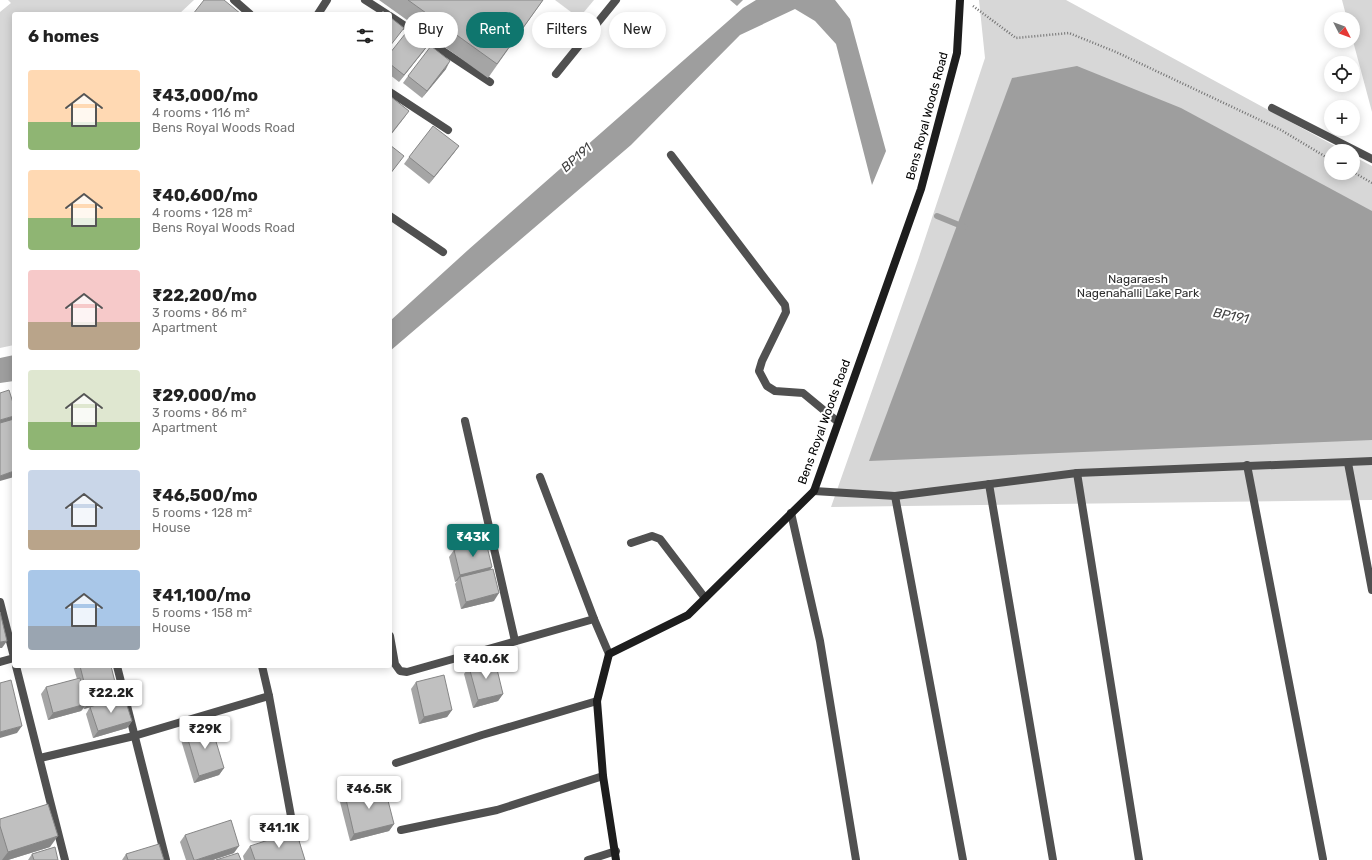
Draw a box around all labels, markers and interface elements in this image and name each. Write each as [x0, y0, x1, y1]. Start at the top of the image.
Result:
chip: Buy [404, 12, 458, 48]
chip: Rent [466, 12, 524, 48]
chip: Filters [532, 12, 601, 48]
chip: New [609, 12, 666, 48]
north arrow [1324, 12, 1360, 48]
map controls [1324, 12, 1360, 180]
icon: filters [354, 25, 376, 47]
text: 6 homes [28, 26, 99, 46]
street label: Bens Royal Woods Road [903, 50, 951, 182]
button: locate [1324, 56, 1360, 92]
text: ₹43,000/mo [152, 85, 258, 105]
icon: home [60, 86, 108, 134]
button: + [1324, 100, 1360, 136]
text: 4 rooms · 116 m² [152, 105, 250, 120]
text: Bens Royal Woods Road [152, 120, 295, 135]
water label: BP191 [558, 139, 595, 175]
button: − [1324, 144, 1360, 180]
text: ₹40,600/mo [152, 185, 258, 205]
icon: home [60, 186, 108, 234]
text: 4 rooms · 128 m² [152, 205, 252, 220]
text: Bens Royal Woods Road [152, 220, 295, 235]
park label: Nagaraesh Nagenahalli Lake Park [1077, 272, 1200, 300]
text: ₹22,200/mo [152, 285, 257, 305]
icon: home [60, 286, 108, 334]
text: 3 rooms · 86 m² [152, 305, 247, 320]
water label: BP191 [1212, 305, 1250, 326]
text: Apartment [152, 320, 217, 335]
street label: Bens Royal Woods Road [795, 358, 853, 486]
text: ₹29,000/mo [152, 385, 256, 405]
icon: home [60, 386, 108, 434]
text: 3 rooms · 86 m² [152, 405, 247, 420]
text: Apartment [152, 420, 217, 435]
text: ₹46,500/mo [152, 485, 258, 505]
icon: home [60, 486, 108, 534]
text: 5 rooms · 128 m² [152, 505, 252, 520]
text: House [152, 520, 190, 535]
pin: ₹43K [449, 524, 497, 558]
text: ₹43K [456, 529, 490, 544]
text: ₹41,100/mo [152, 585, 251, 605]
icon: home [60, 586, 108, 634]
text: 5 rooms · 158 m² [152, 605, 252, 620]
text: House [152, 620, 190, 635]
pin: ₹40.6K [453, 646, 519, 680]
text: ₹40.6K [463, 651, 509, 666]
pin: ₹22.2K [78, 680, 144, 714]
text: ₹22.2K [88, 685, 134, 700]
pin: ₹29K [181, 716, 229, 750]
text: ₹29K [188, 721, 222, 736]
pin: ₹46.5K [336, 776, 402, 810]
text: ₹46.5K [346, 781, 392, 796]
pin: ₹41.1K [246, 815, 312, 849]
text: ₹41.1K [259, 820, 299, 835]

